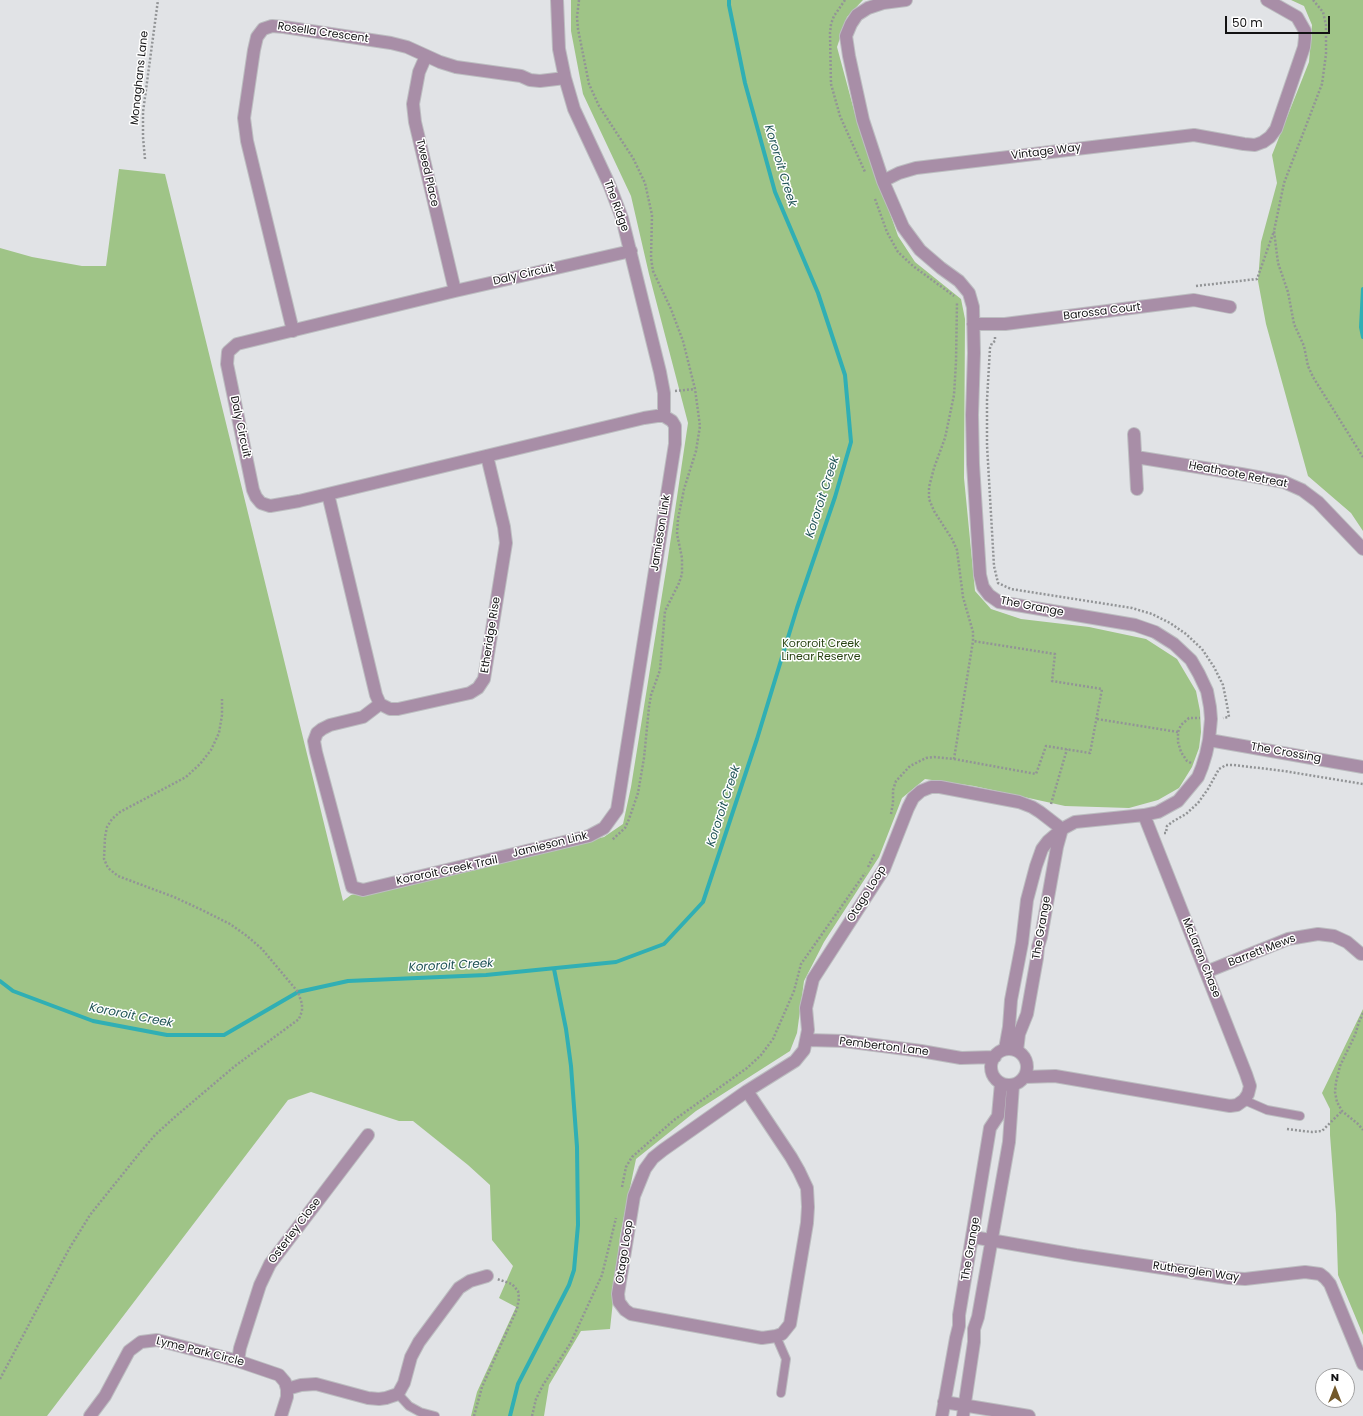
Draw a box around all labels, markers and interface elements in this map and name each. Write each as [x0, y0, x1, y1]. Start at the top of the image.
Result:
scale bar [1227, 8, 1332, 34]
text: 50 m [1232, 14, 1263, 31]
street label: Rosella Crescent [277, 20, 369, 46]
street label: Monaghans Lane [128, 30, 152, 126]
water label: Kororoit Creek [761, 123, 799, 209]
street label: Tweed Place [413, 138, 441, 208]
street label: Vintage Way [1010, 141, 1082, 163]
street label: The Ridge [601, 178, 631, 234]
street label: Daly Circuit [492, 262, 556, 288]
street label: Barossa Court [1063, 301, 1141, 323]
street label: Daly Circuit [227, 395, 253, 459]
water label: Kororoit Creek [803, 454, 843, 540]
street label: Heathcote Retreat [1188, 459, 1288, 491]
street label: Jamieson Link [648, 494, 674, 572]
street label: The Grange [999, 594, 1065, 620]
street label: Etheridge Rise [478, 596, 504, 674]
park label: Kororoit Creek Linear Reserve [782, 637, 860, 663]
street label: The Crossing [1250, 740, 1322, 766]
water label: Kororoit Creek [704, 763, 744, 849]
street label: Jamieson Link [511, 829, 589, 861]
street label: Kororoit Creek Trail [395, 854, 499, 888]
street label: Otago Loop [845, 863, 889, 925]
street label: The Grange [1030, 895, 1054, 961]
street label: McLaren Chase [1179, 916, 1223, 1000]
street label: Barrett Mews [1226, 932, 1298, 970]
water label: Kororoit Creek [408, 957, 494, 975]
water label: Kororoit Creek [88, 1001, 174, 1031]
street label: Pemberton Lane [839, 1035, 929, 1059]
street label: Osterley Close [266, 1196, 324, 1266]
street label: The Grange [959, 1216, 983, 1282]
street label: Otago Loop [613, 1219, 637, 1285]
street label: Rutherglen Way [1152, 1259, 1240, 1285]
street label: Lyme Park Circle [155, 1335, 245, 1369]
north arrow [1315, 1368, 1355, 1408]
text: N [1331, 1369, 1339, 1385]

